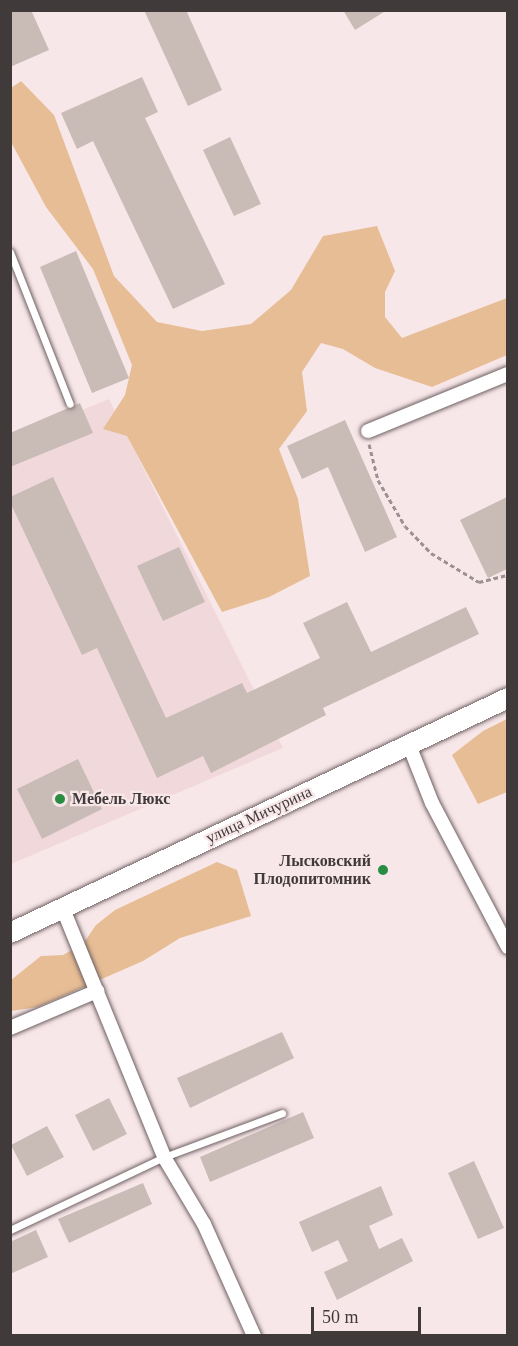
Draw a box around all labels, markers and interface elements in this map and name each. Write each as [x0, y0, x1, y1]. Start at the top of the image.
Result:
street label: улица Мичурина [203, 782, 315, 848]
place label: Мебель Люкс [72, 789, 170, 809]
marker: Мебель Люкс [53, 792, 67, 806]
place label: Лысковский Плодопитомник [254, 851, 371, 889]
marker: Лысковский Плодопитомник [376, 863, 390, 877]
scale bar [314, 1295, 424, 1333]
text: 50 m [322, 1307, 359, 1327]

